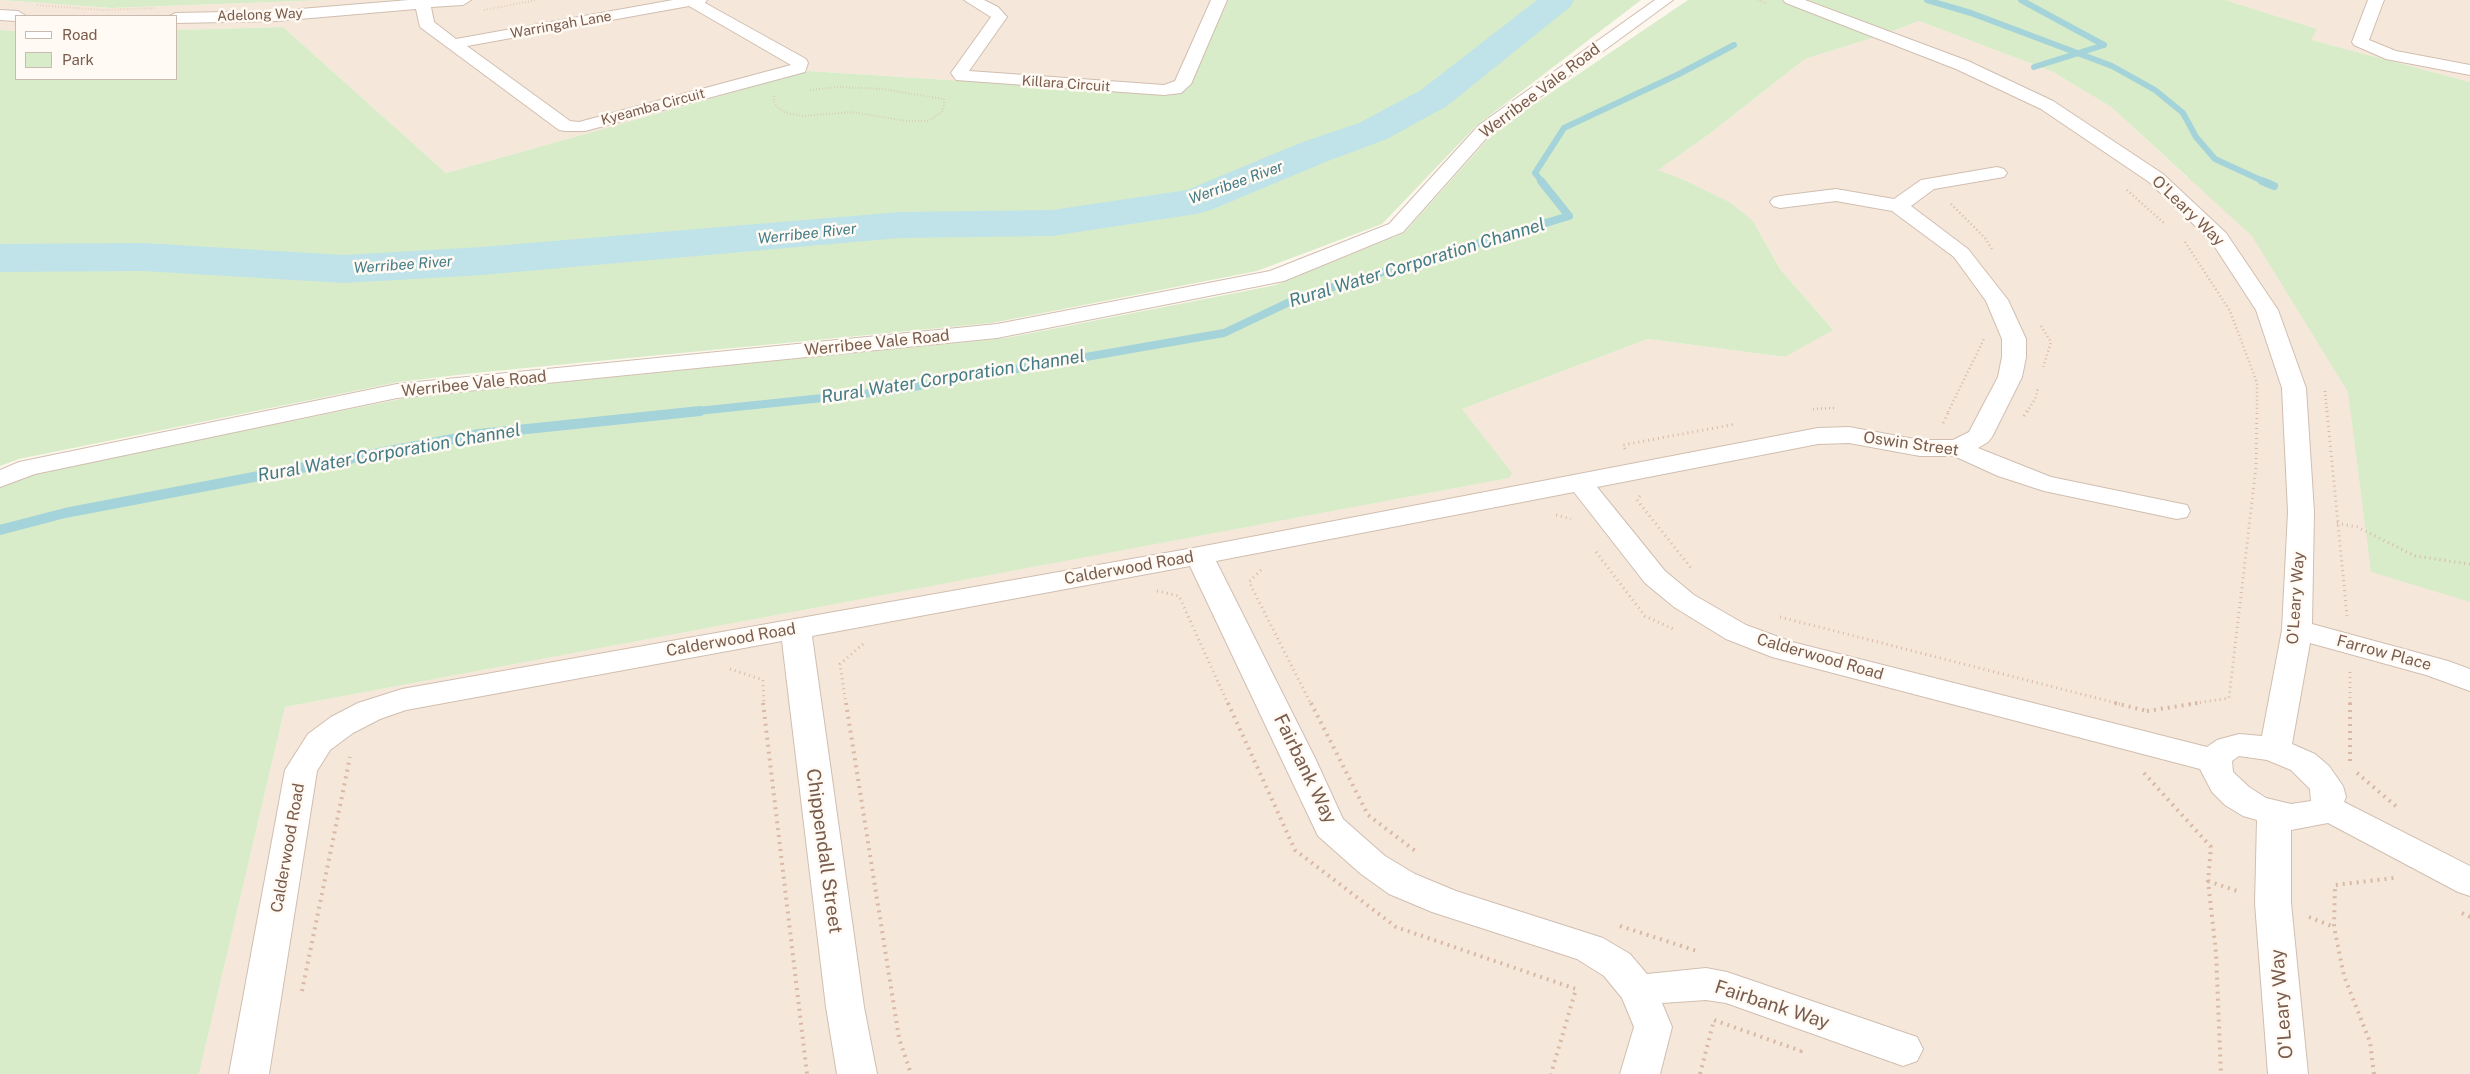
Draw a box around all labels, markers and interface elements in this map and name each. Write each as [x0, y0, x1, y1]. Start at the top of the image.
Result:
street label: Adelong Way [217, 5, 303, 25]
street label: Warringah Lane [509, 8, 613, 42]
legend [15, 15, 178, 80]
text: Road [62, 26, 98, 43]
street label: Werribee Vale Road [1476, 39, 1604, 143]
text: Park [62, 51, 94, 68]
street label: Killara Circuit [1021, 73, 1111, 95]
street label: Kyeamba Circuit [599, 85, 707, 129]
water label: Werribee River [1186, 158, 1286, 208]
street label: O'Leary Way [2148, 172, 2228, 250]
water label: Rural Water Corporation Channel [1286, 214, 1548, 312]
water label: Werribee River [757, 220, 857, 248]
water label: Werribee River [353, 253, 453, 277]
street label: Werribee Vale Road [803, 326, 951, 360]
water label: Rural Water Corporation Channel [820, 345, 1086, 409]
street label: Werribee Vale Road [400, 367, 548, 401]
water label: Rural Water Corporation Channel [256, 419, 522, 487]
street label: Oswin Street [1862, 428, 1960, 460]
street label: Calderwood Road [1063, 547, 1195, 589]
street label: O'Leary Way [2283, 551, 2309, 645]
street label: Calderwood Road [665, 619, 797, 661]
street label: Calderwood Road [1754, 630, 1886, 684]
street label: Farrow Place [2334, 631, 2434, 675]
street label: Fairbank Way [1269, 710, 1341, 828]
street label: Chippendall Street [801, 767, 847, 935]
street label: Calderwood Road [267, 782, 309, 914]
street label: O'Leary Way [2266, 948, 2298, 1060]
street label: Fairbank Way [1712, 976, 1832, 1034]

